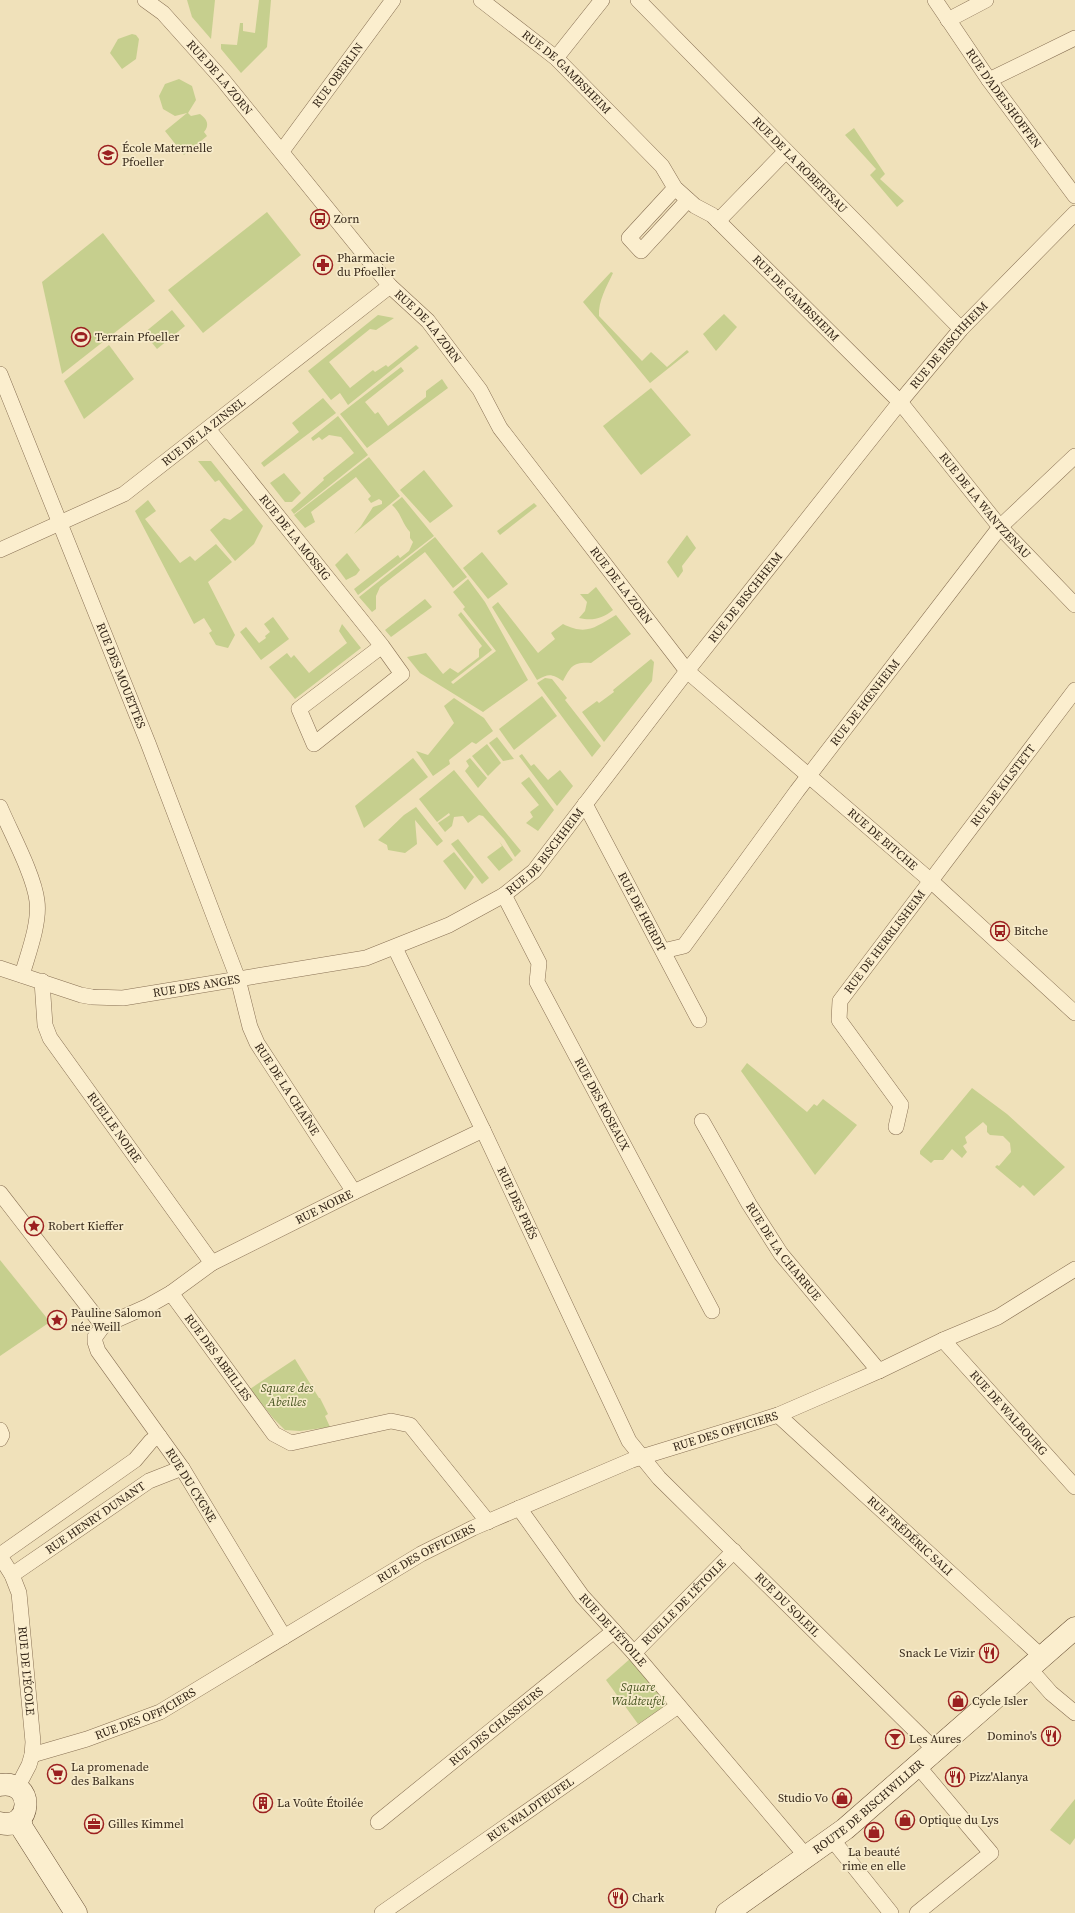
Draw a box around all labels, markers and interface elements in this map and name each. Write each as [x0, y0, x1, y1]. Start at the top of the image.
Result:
street label: RUE DE GAMBSHEIM [519, 27, 615, 118]
street label: RUE DE LA ZORN [183, 37, 256, 118]
street label: RUE OBERLIN [309, 39, 367, 111]
street label: RUE D'ADELSHOFFEN [962, 46, 1045, 152]
street label: RUE DE LA ROBERTSAU [749, 113, 851, 217]
place label: École Maternelle Pfoeller [122, 140, 212, 170]
school or university icon: École Maternelle Pfoeller [97, 144, 119, 166]
bus stop icon: Zorn [309, 208, 331, 230]
place label: Zorn [334, 211, 360, 227]
place label: Pharmacie du Pfoeller [337, 250, 396, 280]
street label: RUE DE GAMBSHEIM [749, 252, 843, 345]
pharmacy icon: Pharmacie du Pfoeller [312, 254, 334, 276]
street label: RUE DE LA ZORN [391, 286, 465, 366]
street label: RUE DE BISCHHEIM [906, 298, 992, 392]
sports icon: Terrain Pfoeller [70, 326, 92, 348]
place label: Terrain Pfoeller [95, 329, 179, 345]
street label: RUE DE LA ZINSEL [158, 394, 249, 470]
street label: RUE DE LA WANTZENAU [936, 449, 1034, 562]
street label: RUE DE LA MOSSIG [256, 491, 334, 584]
street label: RUE DE LA ZORN [586, 544, 656, 627]
street label: RUE DE BISCHHEIM [705, 549, 786, 646]
street label: RUE DES MOUETTES [93, 620, 149, 731]
street label: RUE DE HŒNHEIM [827, 656, 904, 749]
street label: RUE DE KILSTETT [967, 741, 1040, 830]
street label: RUE DE BISCHHEIM [503, 805, 587, 898]
street label: RUE DE BITCHE [844, 805, 921, 874]
street label: RUE DE HŒRDT [614, 869, 670, 955]
street label: RUE DE HERRLISHEIM [840, 887, 929, 997]
bus stop icon: Bitche [989, 920, 1011, 942]
place label: Bitche [1014, 923, 1048, 939]
street label: RUE DES ANGES [152, 971, 241, 1001]
street label: RUE DE LA CHAÎNE [251, 1040, 323, 1138]
street label: RUE DES ROSEAUX [571, 1055, 633, 1154]
street label: RUELLE NOIRE [83, 1089, 145, 1166]
street label: RUE DES PRÉS [493, 1164, 541, 1242]
street label: RUE NOIRE [293, 1186, 355, 1228]
street label: RUE DE LA CHARRUE [742, 1199, 825, 1304]
place icon: Robert Kieffer [23, 1215, 45, 1237]
place label: Robert Kieffer [48, 1218, 124, 1234]
place label: Pauline Salomon née Weill [71, 1305, 162, 1335]
place icon: Pauline Salomon née Weill [46, 1309, 68, 1331]
street label: RUE DES ABEILLES [181, 1311, 255, 1404]
street label: RUE DE WALBOURG [966, 1367, 1051, 1459]
park label: Square des Abeilles [261, 1380, 314, 1410]
street label: RUE DES OFFICIERS [671, 1407, 780, 1455]
street label: RUE DU CYGNE [162, 1445, 220, 1525]
street label: RUE HENRY DUNANT [42, 1478, 149, 1558]
street label: RUE FRÉDÉRIC SALI [864, 1493, 956, 1579]
street label: RUE DES OFFICIERS [374, 1520, 478, 1587]
street label: RUELLE DE L'ÉTOILE [638, 1556, 730, 1649]
street label: RUE DU SOLEIL [751, 1569, 824, 1641]
street label: RUE DE L'ÉTOILE [575, 1590, 650, 1670]
street label: RUE DE L'ÉCOLE [14, 1626, 38, 1716]
restaurant icon: Snack Le Vizir [978, 1642, 1000, 1664]
place label: Snack Le Vizir [899, 1645, 975, 1661]
park label: Square Waldteufel [612, 1679, 665, 1709]
street label: RUE DES CHASSEURS [446, 1683, 547, 1769]
street label: RUE DES OFFICIERS [93, 1684, 199, 1743]
shop icon: Cycle Isler [947, 1690, 969, 1712]
place label: Cycle Isler [972, 1693, 1028, 1709]
restaurant icon: Domino's [1040, 1725, 1062, 1747]
bar icon: Les Aures [884, 1728, 906, 1750]
place label: Domino's [987, 1728, 1037, 1744]
place label: Les Aures [909, 1731, 961, 1747]
street label: ROUTE DE BISCHWILLER [810, 1756, 927, 1857]
place label: La promenade des Balkans [71, 1759, 149, 1789]
supermarket icon: La promenade des Balkans [46, 1763, 68, 1785]
restaurant icon: Pizz'Alanya [944, 1766, 966, 1788]
place label: Pizz'Alanya [969, 1769, 1029, 1785]
street label: RUE WALDTEUFEL [484, 1773, 577, 1845]
shop icon: Studio Vo [831, 1787, 853, 1809]
place label: Studio Vo [778, 1790, 828, 1806]
building icon: La Voûte Étoilée [252, 1792, 274, 1814]
place label: La Voûte Étoilée [277, 1795, 363, 1811]
shop icon: Optique du Lys [894, 1809, 916, 1831]
place label: Optique du Lys [919, 1812, 999, 1828]
office icon: Gilles Kimmel [83, 1813, 105, 1835]
place label: Gilles Kimmel [108, 1816, 184, 1832]
shop icon: La beauté rime en elle [863, 1821, 885, 1843]
place label: La beauté rime en elle [842, 1844, 906, 1874]
restaurant icon: Chark [607, 1887, 629, 1909]
place label: Chark [632, 1890, 665, 1906]

